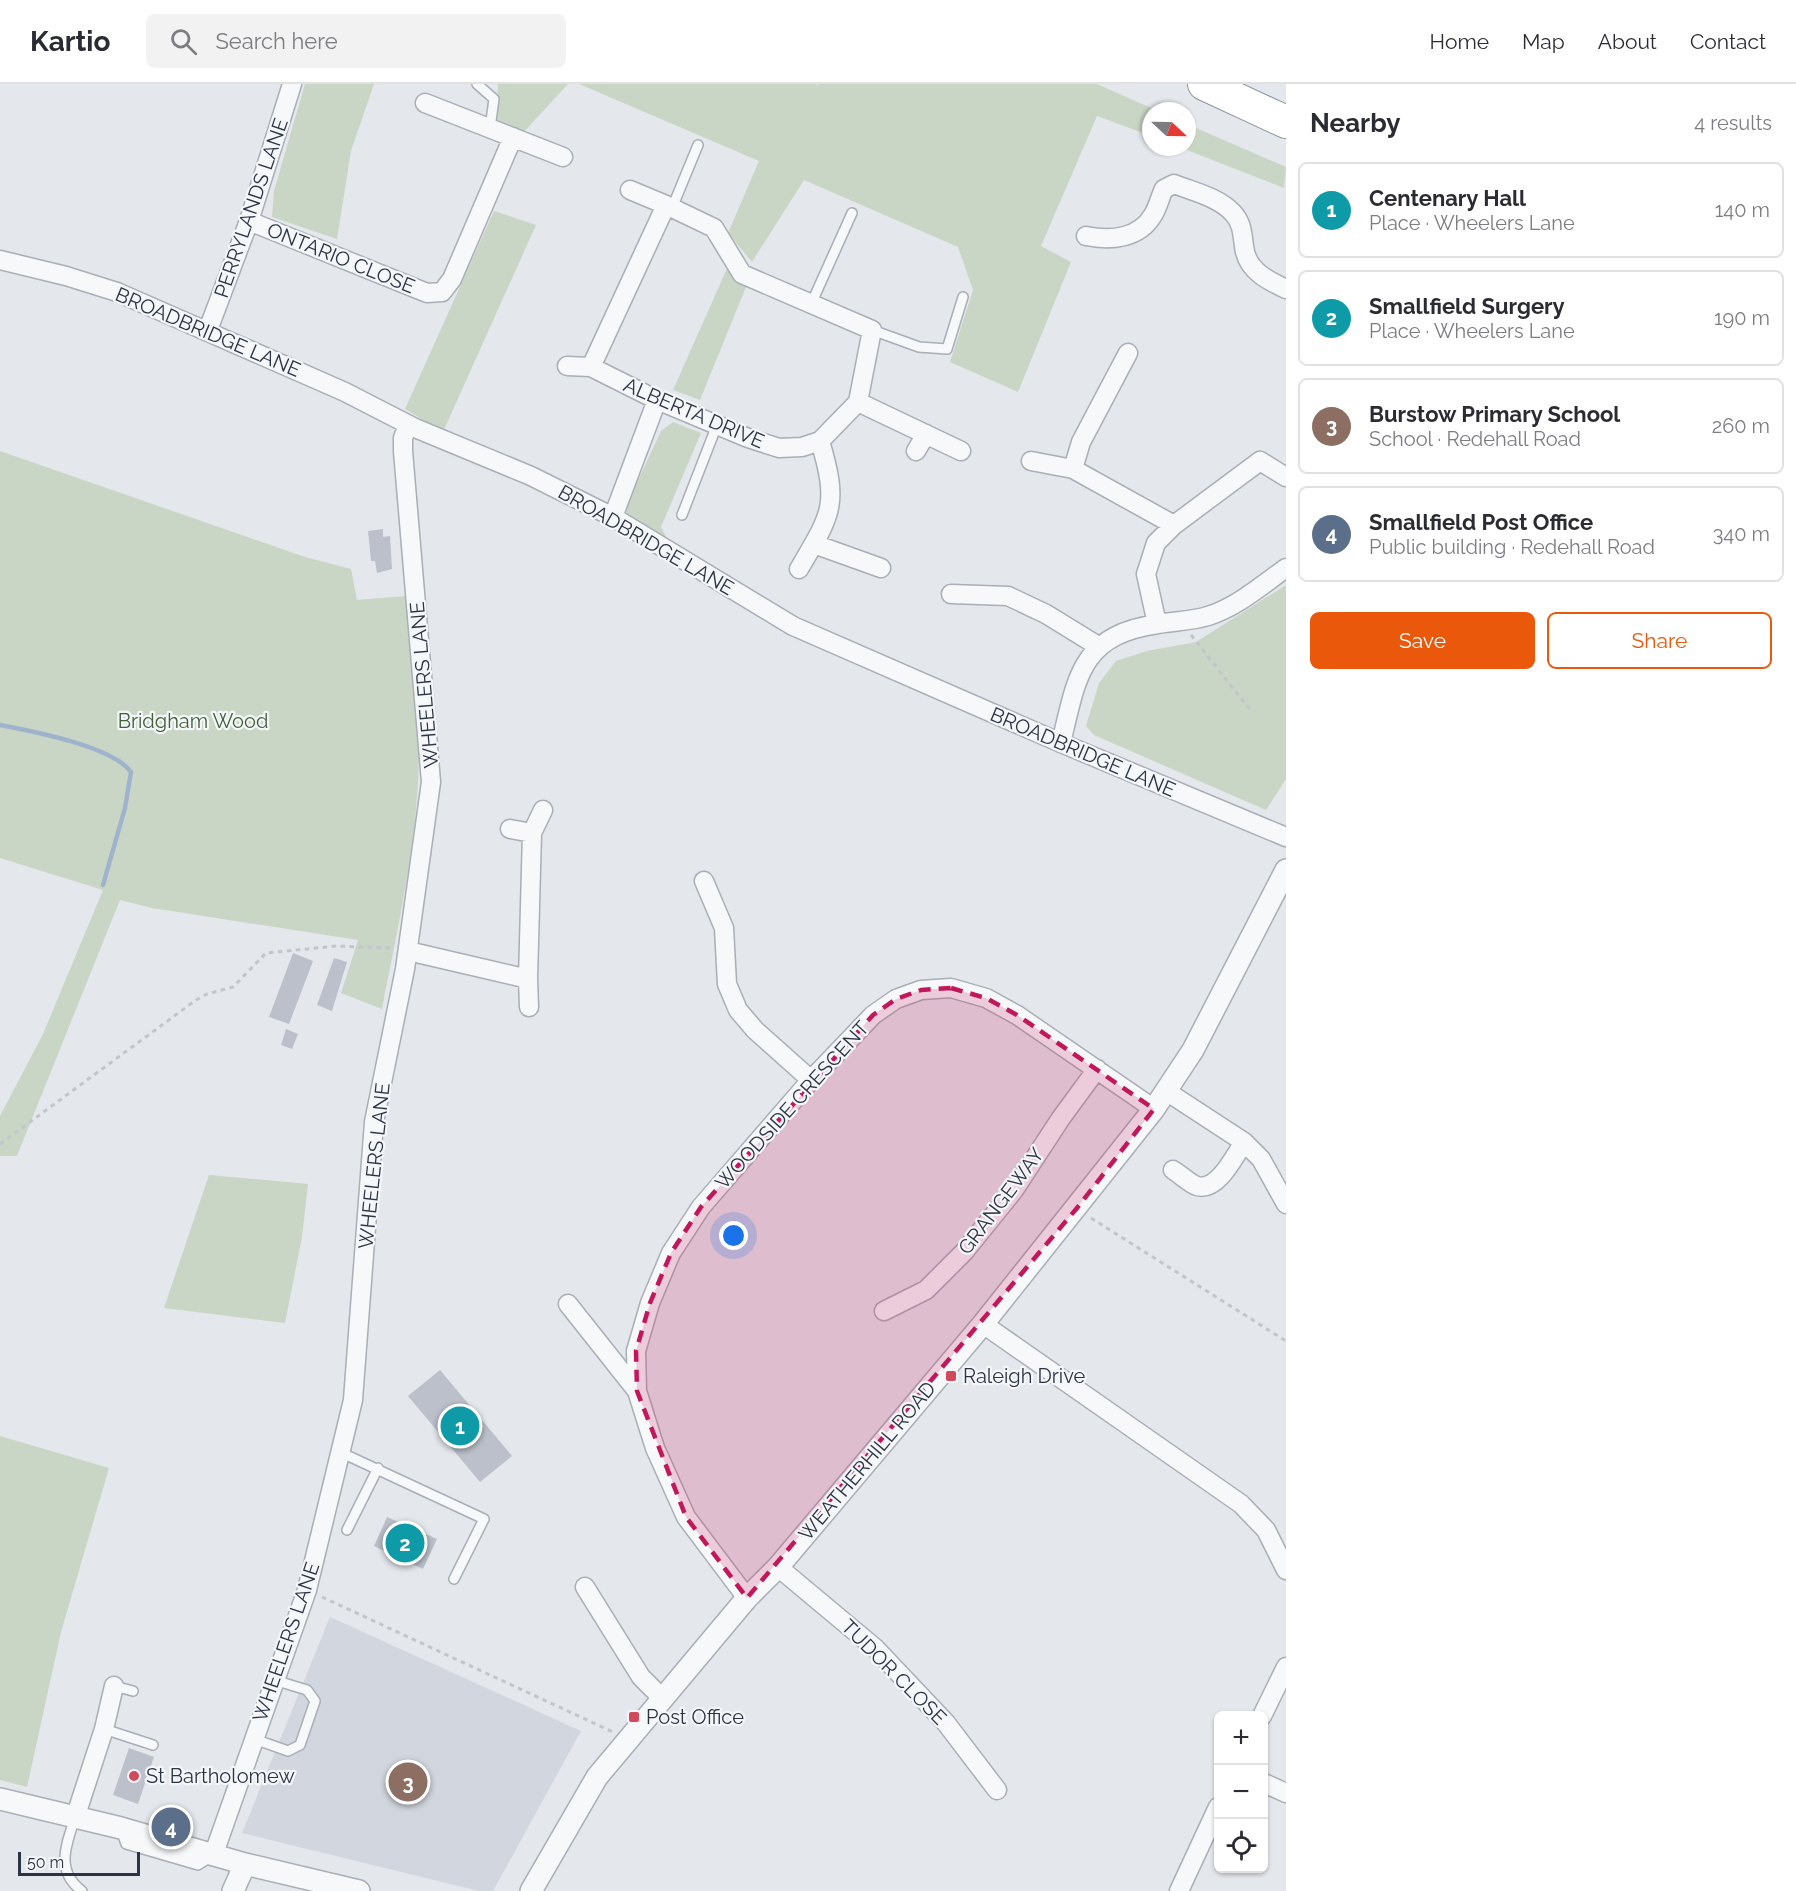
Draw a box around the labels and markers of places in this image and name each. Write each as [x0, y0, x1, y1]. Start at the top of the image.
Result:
place label: Raleigh Drive [963, 1364, 1085, 1388]
marker: Raleigh Drive [944, 1369, 958, 1383]
pin: 1 [440, 1404, 480, 1448]
pin: 2 [386, 1520, 424, 1566]
place label: Post Office [646, 1705, 744, 1729]
marker: Post Office [627, 1710, 641, 1724]
pin: 3 [388, 1760, 428, 1804]
place label: St Bartholomew [146, 1764, 295, 1788]
marker: St Bartholomew [127, 1769, 141, 1783]
pin: 4 [152, 1804, 190, 1850]

